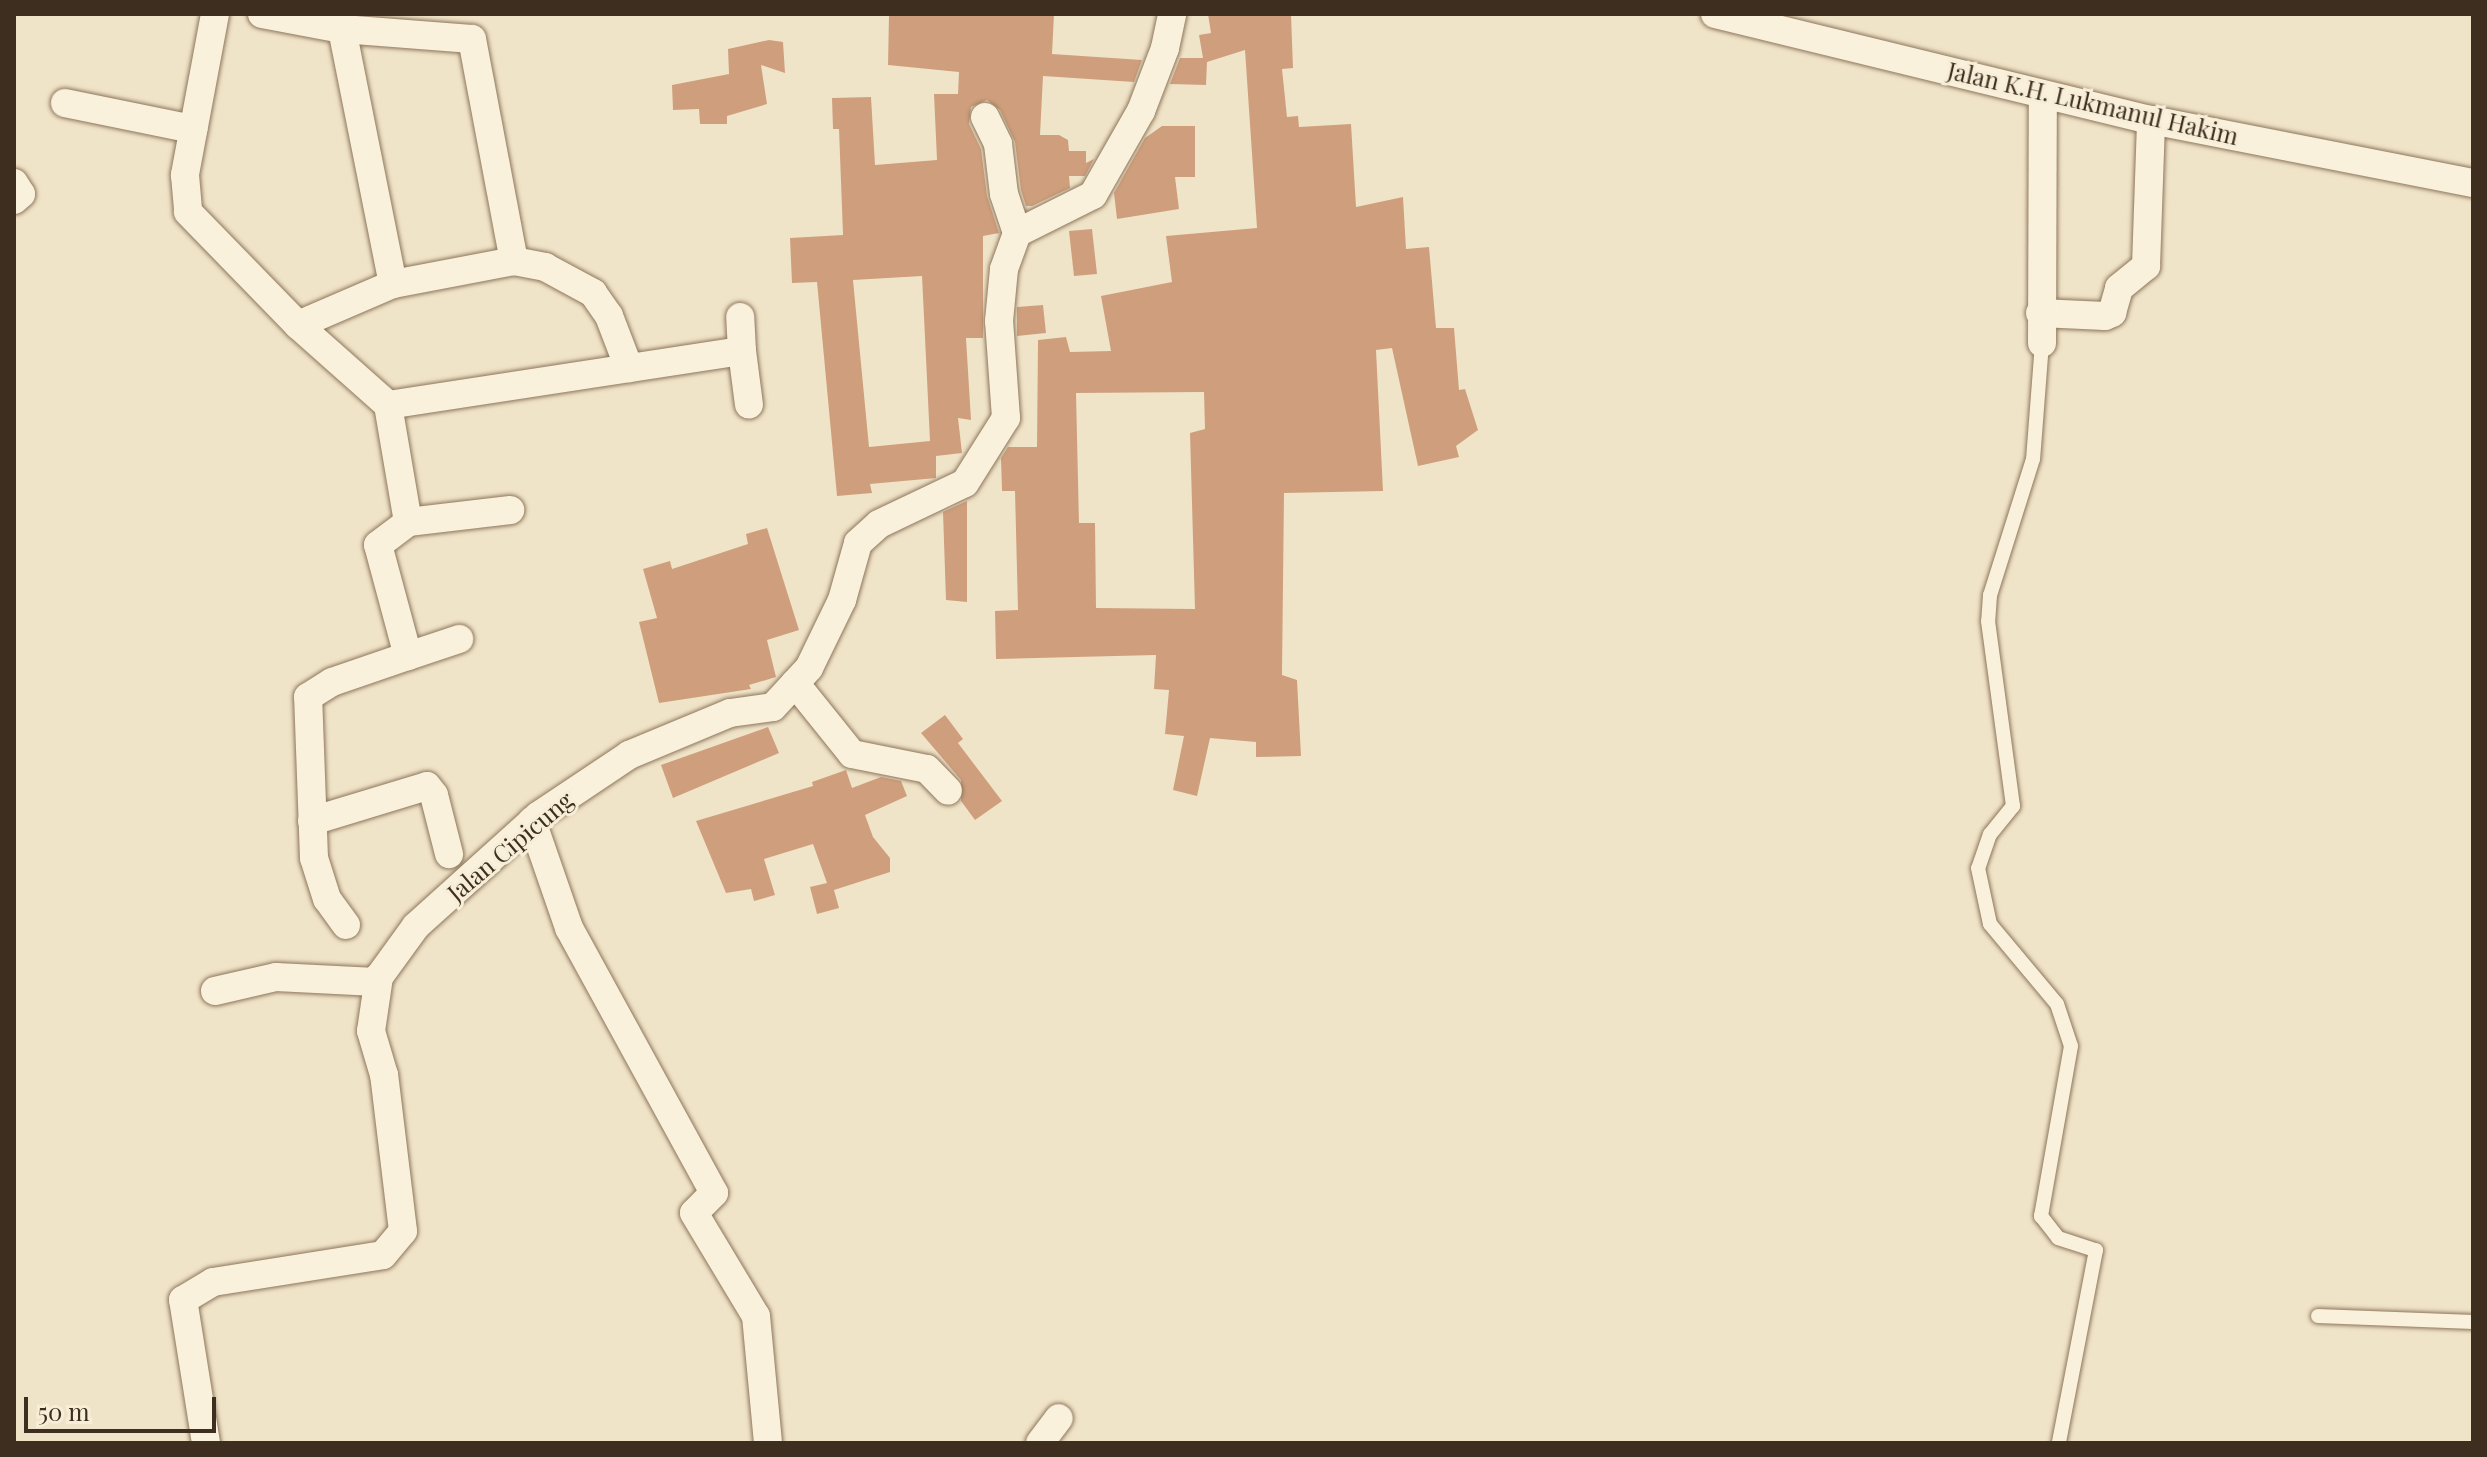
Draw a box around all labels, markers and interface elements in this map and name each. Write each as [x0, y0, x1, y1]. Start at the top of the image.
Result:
street label: Jalan K.H. Lukmanul Hakim [1945, 56, 2241, 150]
street label: Jalan Cipicung [441, 785, 579, 907]
scale bar [28, 1381, 220, 1431]
text: 50 m [38, 1395, 90, 1427]

